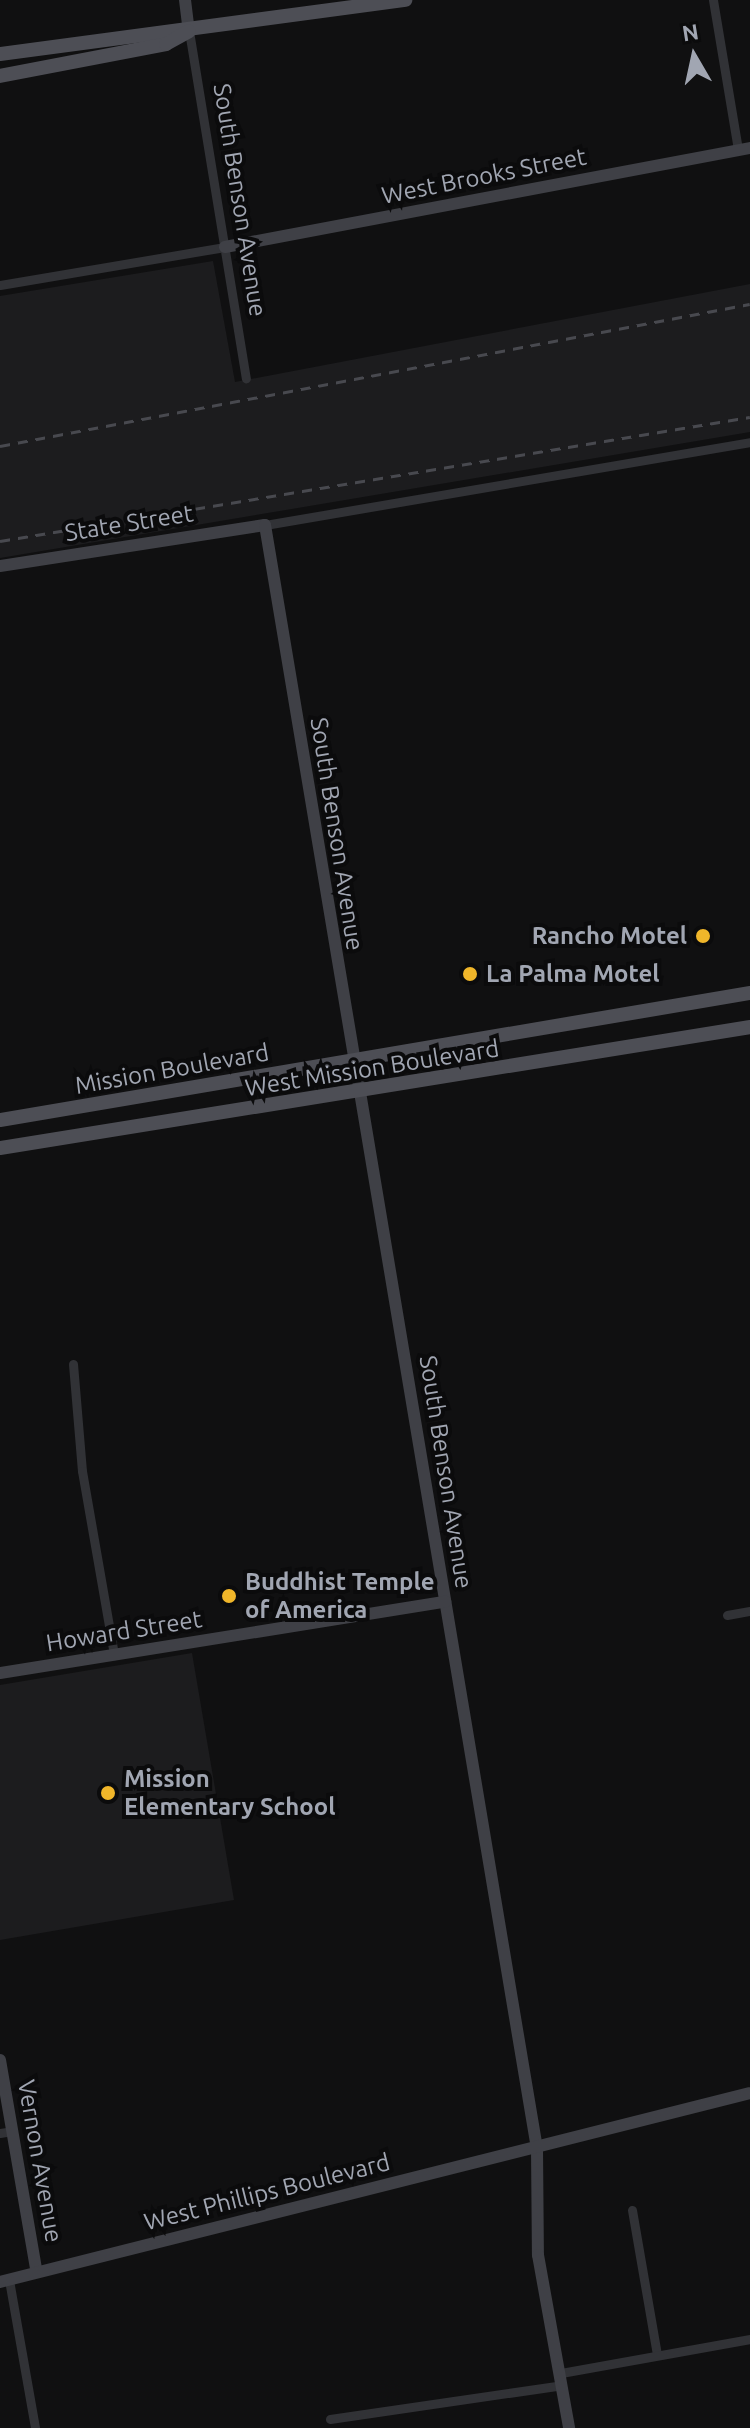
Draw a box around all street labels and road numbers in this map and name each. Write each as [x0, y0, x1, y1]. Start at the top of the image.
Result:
street label: South Benson Avenue [207, 81, 273, 319]
street label: West Brooks Street [379, 142, 589, 210]
street label: State Street [63, 499, 195, 547]
street label: South Benson Avenue [304, 715, 370, 953]
street label: West Mission Boulevard [243, 1034, 501, 1102]
street label: Mission Boulevard [73, 1038, 271, 1100]
street label: South Benson Avenue [413, 1353, 479, 1591]
street label: Howard Street [44, 1604, 204, 1658]
street label: Vernon Avenue [12, 2077, 68, 2245]
street label: West Phillips Boulevard [141, 2148, 393, 2236]

